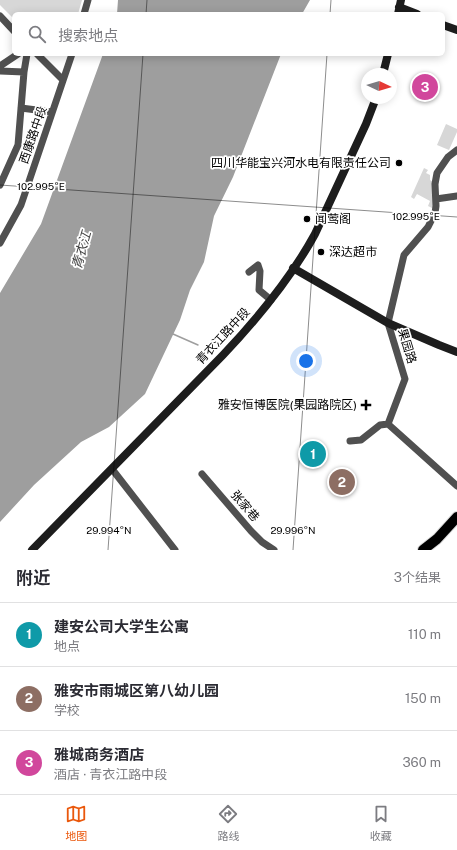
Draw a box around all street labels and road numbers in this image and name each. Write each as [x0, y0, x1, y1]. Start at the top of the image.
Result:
street label: 西康路中段 [17, 104, 49, 166]
street label: 青衣江路中段 [193, 305, 253, 367]
street label: 果园路 [395, 327, 419, 365]
street label: 张家巷 [228, 488, 262, 524]

